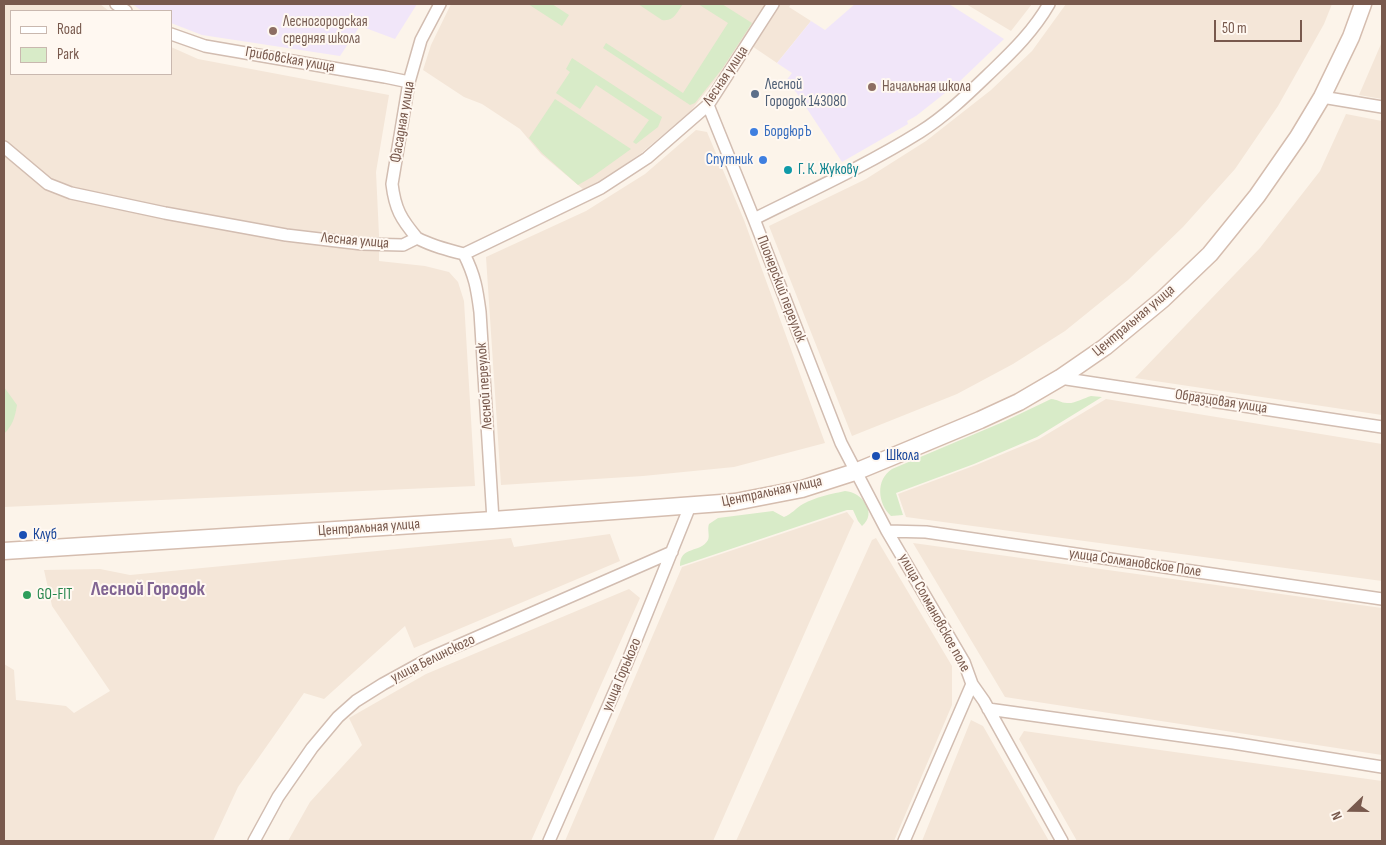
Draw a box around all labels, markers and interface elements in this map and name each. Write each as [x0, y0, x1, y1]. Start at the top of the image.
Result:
legend [10, 10, 172, 75]
scale bar [1216, 10, 1304, 42]
place label: Лесногородская средняя школа [283, 13, 368, 48]
text: 50 m [1222, 19, 1247, 38]
text: Road [57, 20, 82, 39]
marker: Лесногородская средняя школа [267, 25, 279, 37]
street label: Грибовская улица [244, 43, 336, 77]
street label: Лесная улица [700, 43, 752, 109]
text: Park [57, 45, 79, 64]
place label: Лесной Городок 143080 [765, 76, 846, 111]
place label: Начальная школа [882, 78, 971, 96]
street label: Фасадная улица [387, 80, 419, 164]
marker: Начальная школа [866, 81, 878, 93]
marker: Лесной Городок 143080 [749, 88, 761, 100]
place label: БордюрЪ [764, 123, 811, 141]
marker: БордюрЪ [748, 126, 760, 138]
place label: Спутник [706, 151, 753, 169]
marker: Спутник [757, 154, 769, 166]
place label: Г. К. Жукову [798, 161, 859, 179]
marker: Г. К. Жукову [782, 164, 794, 176]
street label: Лесная улица [320, 229, 390, 253]
street label: Пионерский переулок [752, 233, 810, 345]
street label: Центральная улица [1089, 281, 1179, 361]
street label: Лесной переулок [473, 342, 497, 430]
street label: Образцовая улица [1174, 386, 1268, 418]
place label: Школа [886, 447, 919, 465]
marker: Школа [870, 450, 882, 462]
street label: Центральная улица [720, 473, 824, 511]
street label: Центральная улица [317, 515, 421, 541]
place label: Клуб [33, 526, 57, 544]
marker: Клуб [17, 529, 29, 541]
street label: улица Солмановское Поле [1068, 545, 1202, 581]
street label: улица Солмановское поле [894, 551, 974, 675]
district label: Лесной Городок [91, 578, 205, 602]
place label: GO-FIT [37, 586, 72, 604]
marker: GO-FIT [21, 589, 33, 601]
street label: улица Белинского [388, 631, 478, 687]
street label: улица Горького [598, 636, 646, 714]
north arrow [1326, 785, 1376, 835]
text: N [1327, 809, 1346, 822]

